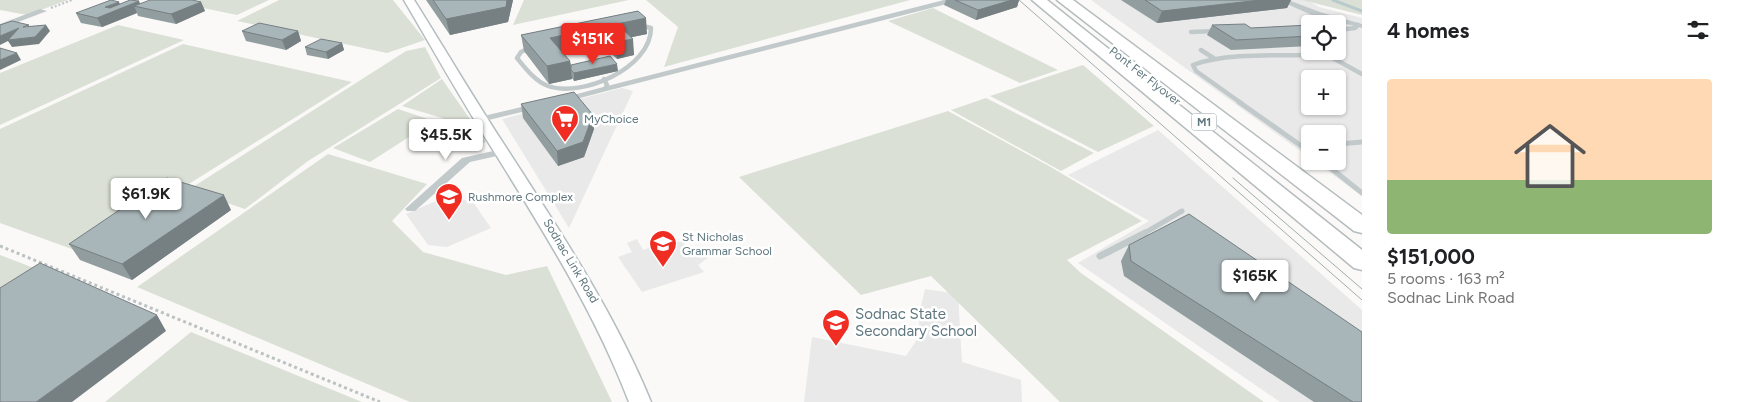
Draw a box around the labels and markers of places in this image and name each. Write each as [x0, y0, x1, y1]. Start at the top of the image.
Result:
pin: $151K [558, 22, 628, 65]
supermarket icon: MyChoice [550, 104, 580, 143]
place label: MyChoice [584, 112, 639, 126]
pin: $45.5K [405, 119, 487, 161]
pin: $61.9K [105, 178, 187, 220]
school or university icon: Rushmore Complex [434, 182, 464, 221]
place label: Rushmore Complex [468, 190, 573, 204]
school or university icon: St Nicholas Grammar School [648, 229, 678, 268]
place label: St Nicholas Grammar School [682, 230, 772, 258]
pin: $165K [1220, 260, 1290, 302]
place label: Sodnac State Secondary School [855, 305, 977, 340]
school or university icon: Sodnac State Secondary School [821, 308, 851, 347]

